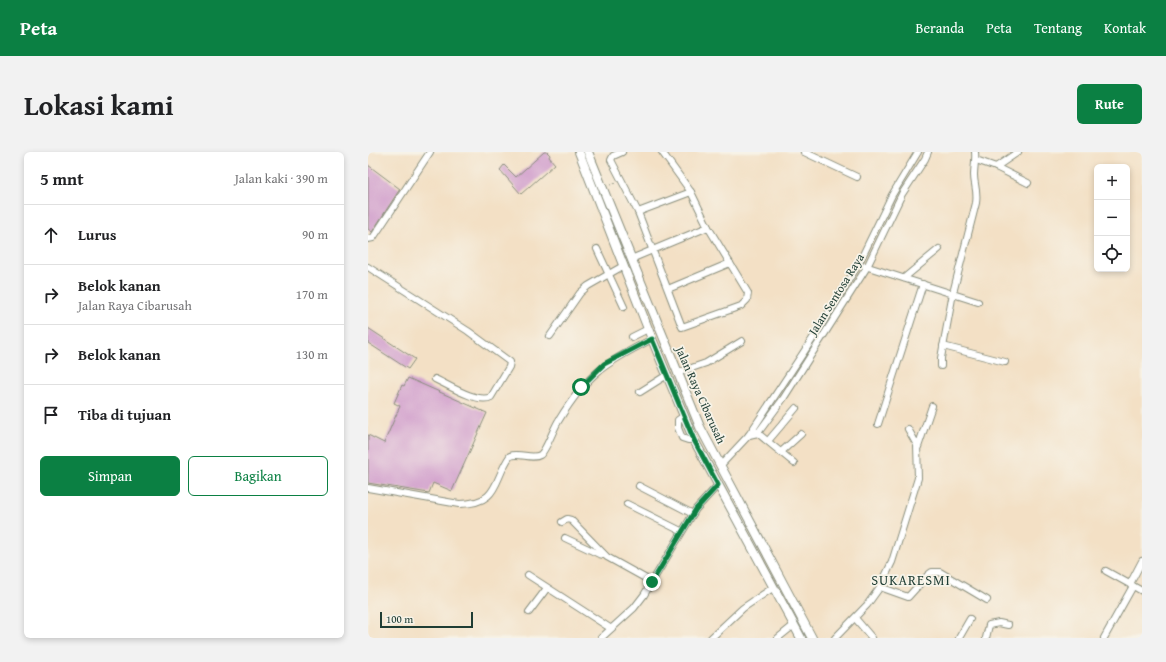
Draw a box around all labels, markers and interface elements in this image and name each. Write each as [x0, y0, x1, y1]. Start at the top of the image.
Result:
text: Peta [20, 14, 57, 42]
text: Beranda [916, 18, 964, 38]
text: Peta [986, 18, 1012, 38]
text: Tentang [1034, 18, 1082, 38]
text: Kontak [1104, 18, 1146, 38]
text: Lokasi kami [24, 84, 174, 125]
button: Rute [1077, 84, 1142, 124]
map controls [1094, 164, 1130, 272]
button: + [1094, 164, 1130, 200]
text: 5 mnt [40, 166, 84, 191]
text: Jalan kaki · 390 m [235, 169, 328, 188]
button: − [1094, 200, 1130, 236]
icon: ahead [40, 224, 62, 246]
text: Lurus [78, 224, 116, 245]
text: 90 m [302, 225, 328, 244]
button: locate [1094, 236, 1130, 272]
street label: Jalan Sentosa Raya [803, 250, 868, 340]
text: Belok kanan [78, 275, 161, 296]
icon: right [40, 284, 62, 306]
text: 170 m [296, 285, 328, 304]
text: Jalan Raya Cibarusah [78, 296, 192, 315]
street label: Jalan Raya Cibarusah [671, 342, 730, 447]
icon: right [40, 344, 62, 366]
text: Belok kanan [78, 344, 161, 365]
text: 130 m [296, 345, 328, 364]
route start [572, 378, 590, 396]
icon: arrive [40, 404, 62, 426]
text: Tiba di tujuan [78, 404, 171, 425]
button: Simpan [40, 456, 180, 496]
button: Bagikan [188, 456, 328, 496]
district label: SUKARESMI [871, 570, 951, 590]
route end [643, 573, 661, 591]
scale bar [380, 610, 473, 629]
text: 100 m [386, 611, 413, 627]

